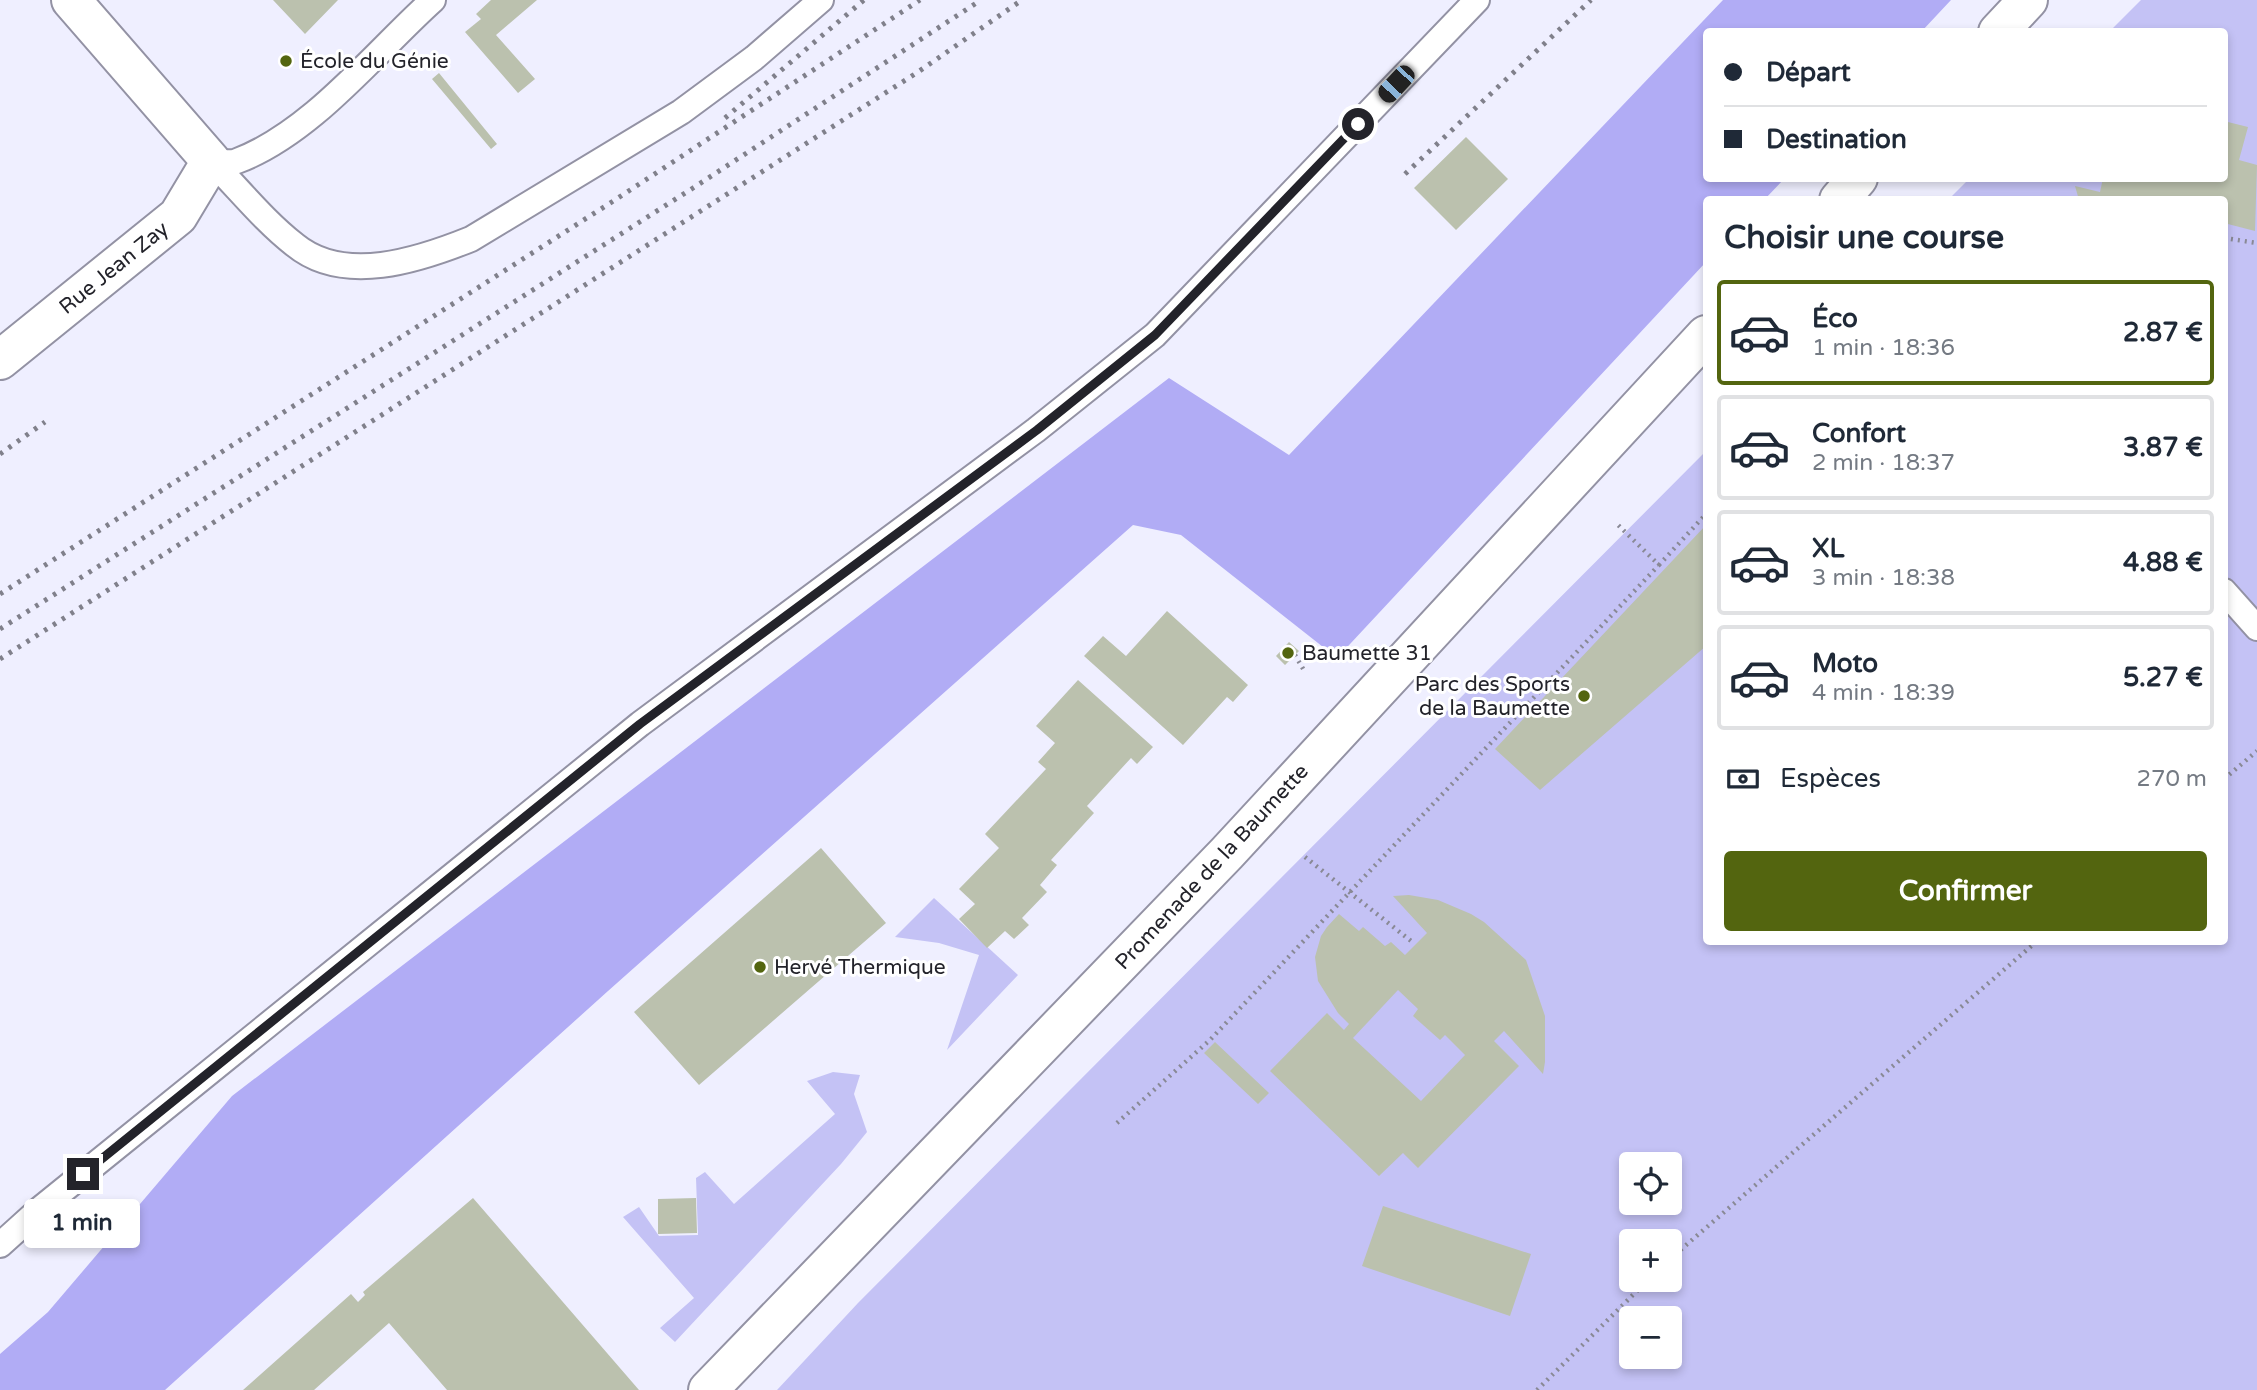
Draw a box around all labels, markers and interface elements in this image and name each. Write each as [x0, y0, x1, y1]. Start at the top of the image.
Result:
place label: École du Génie [300, 49, 449, 74]
marker: École du Génie [278, 53, 294, 69]
text: Départ [1766, 57, 1851, 88]
car [1374, 61, 1419, 107]
route start [1342, 108, 1374, 140]
text: Destination [1766, 124, 1907, 155]
street label: Rue Jean Zay [54, 216, 174, 320]
text: Choisir une course [1724, 219, 2004, 257]
icon: car [1728, 301, 1791, 364]
text: Éco [1812, 303, 1858, 334]
text: 2.87 € [2123, 317, 2203, 348]
text: 1 min · 18:36 [1812, 334, 1955, 362]
icon: car [1728, 416, 1791, 479]
text: Confort [1812, 418, 1906, 449]
text: 3.87 € [2123, 432, 2203, 463]
text: 2 min · 18:37 [1812, 449, 1955, 477]
icon: car [1728, 531, 1791, 594]
text: XL [1812, 533, 1844, 564]
text: 4.88 € [2123, 547, 2203, 578]
text: 3 min · 18:38 [1812, 564, 1955, 592]
place label: Baumette 31 [1302, 641, 1432, 666]
marker: Baumette 31 [1280, 645, 1296, 661]
icon: car [1728, 646, 1791, 709]
text: Moto [1812, 648, 1878, 679]
text: 5.27 € [2123, 662, 2203, 693]
place label: Parc des Sports de la Baumette [1415, 672, 1570, 721]
text: 4 min · 18:39 [1812, 679, 1955, 707]
marker: Parc des Sports de la Baumette [1576, 688, 1592, 704]
street label: Promenade de la Baumette [1110, 759, 1314, 975]
icon: cash [1724, 760, 1762, 798]
text: Espèces [1780, 763, 1881, 794]
text: 270 m [2137, 765, 2207, 793]
button: Confirmer [1724, 851, 2207, 931]
place label: Hervé Thermique [774, 955, 946, 980]
marker: Hervé Thermique [752, 959, 768, 975]
map controls [1619, 1152, 1682, 1369]
button: locate [1619, 1152, 1682, 1215]
route end [67, 1158, 99, 1190]
callout: 1 min [25, 1198, 141, 1248]
text: 1 min [51, 1209, 113, 1237]
button: + [1619, 1229, 1682, 1292]
button: − [1619, 1306, 1682, 1369]

